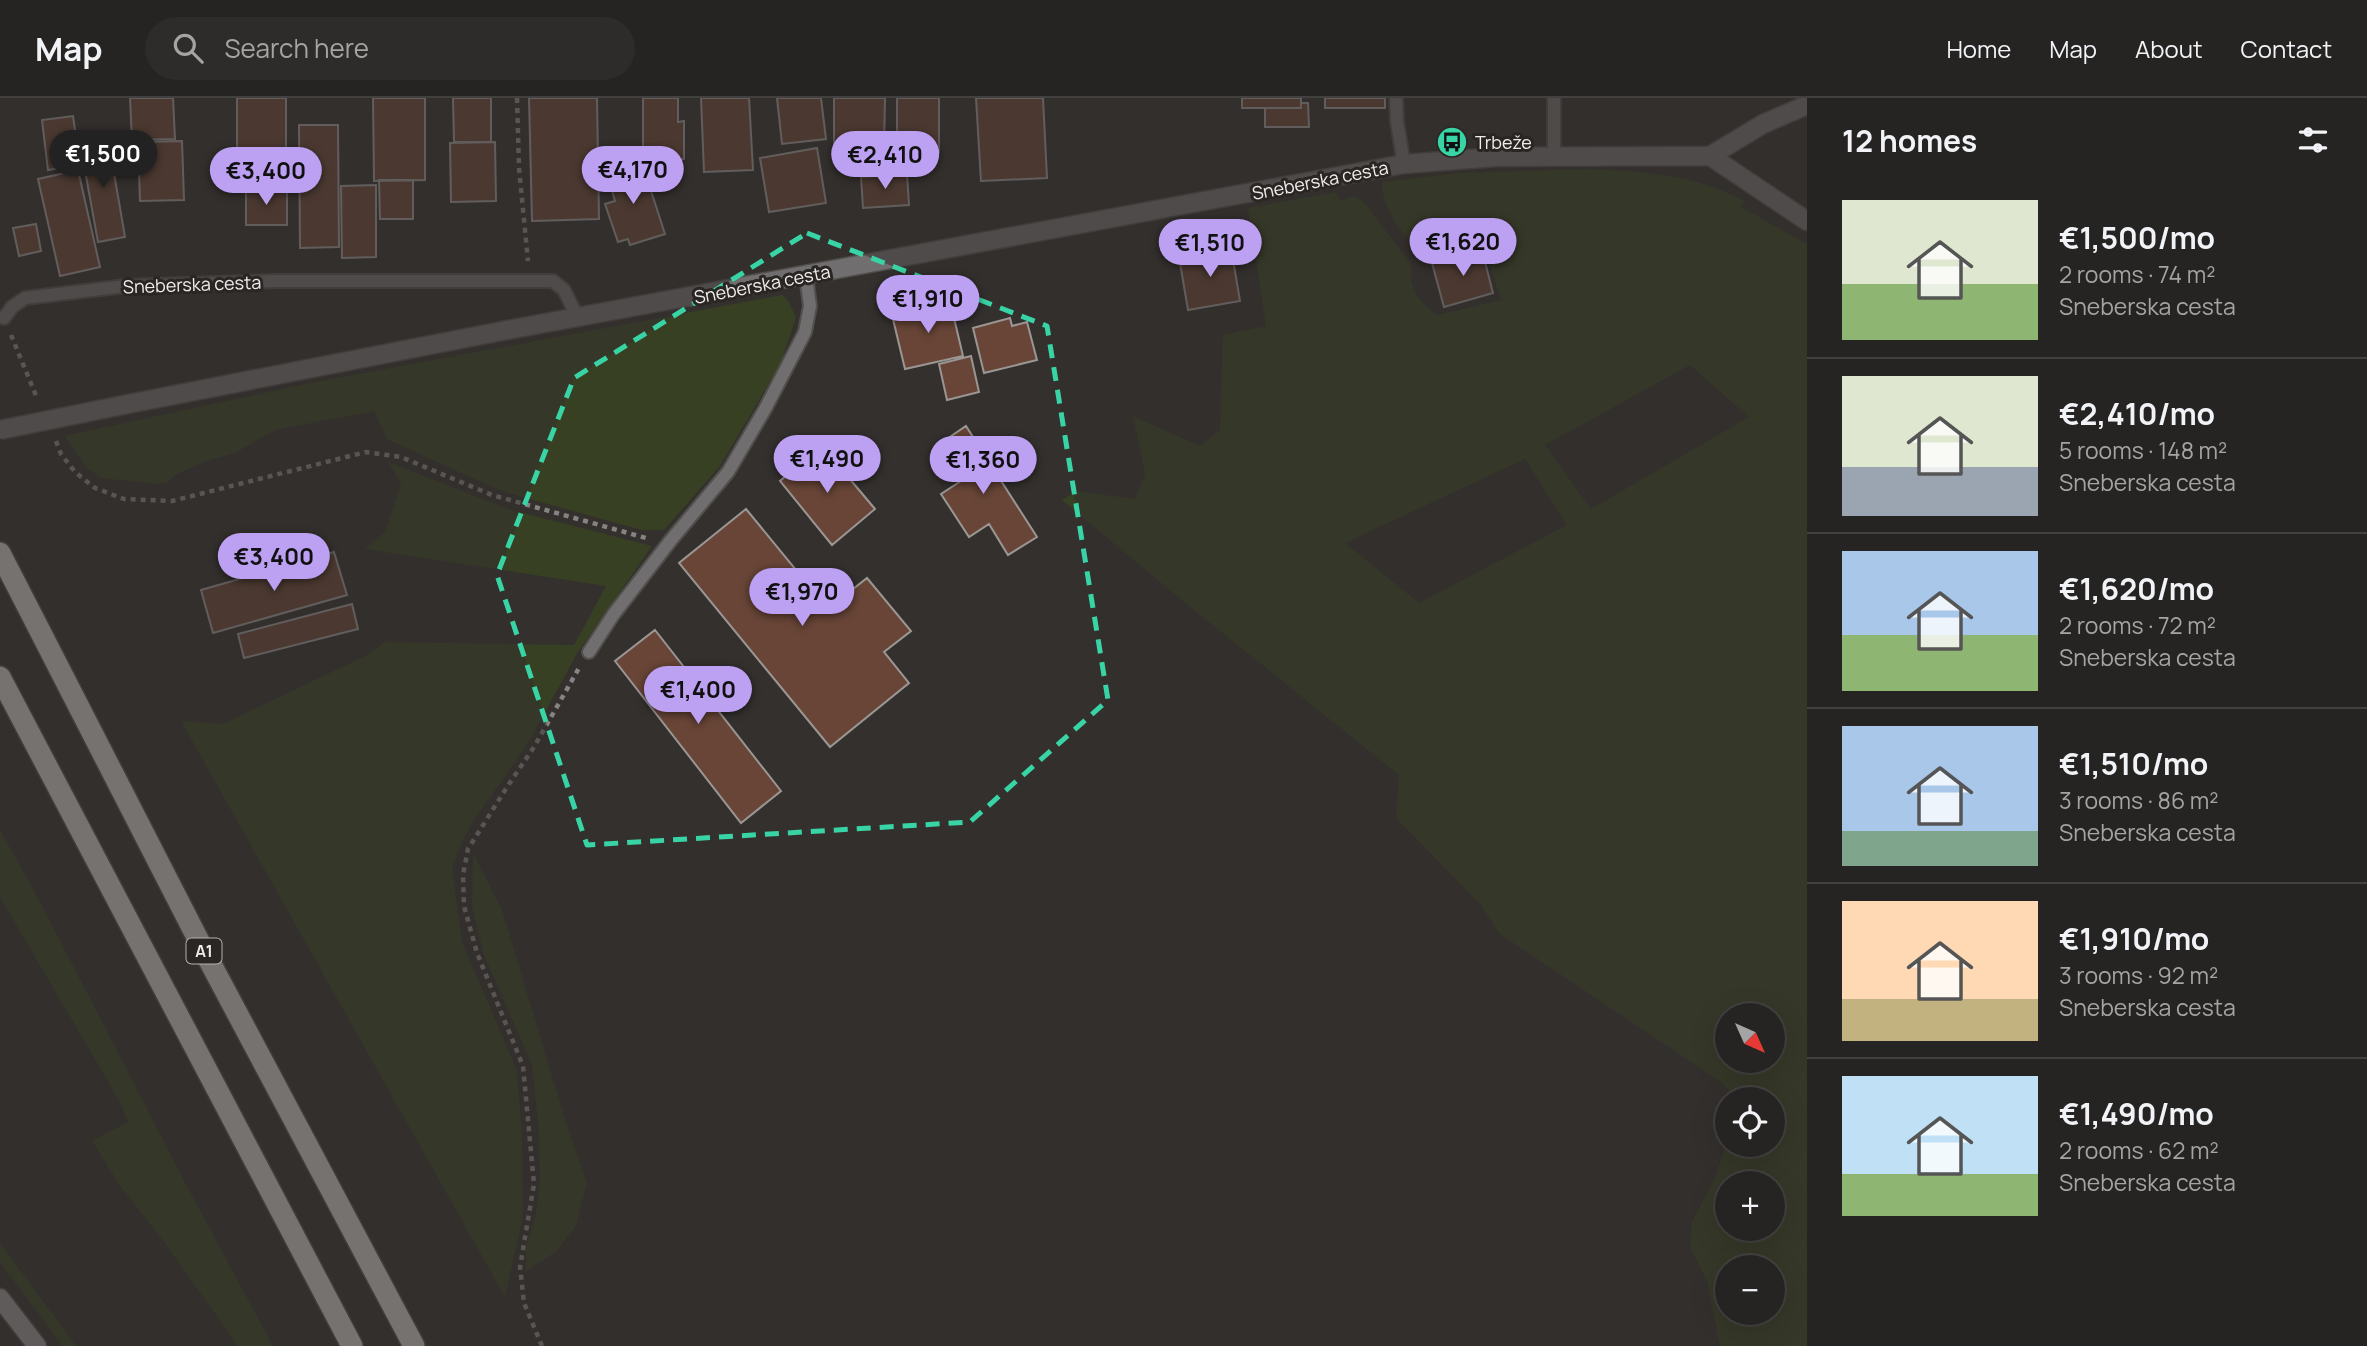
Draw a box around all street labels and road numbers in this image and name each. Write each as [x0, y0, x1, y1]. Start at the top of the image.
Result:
street label: Sneberska cesta [1250, 155, 1390, 205]
street label: Sneberska cesta [692, 259, 832, 309]
street label: Sneberska cesta [122, 270, 262, 298]
road number: A1 [186, 938, 222, 964]

